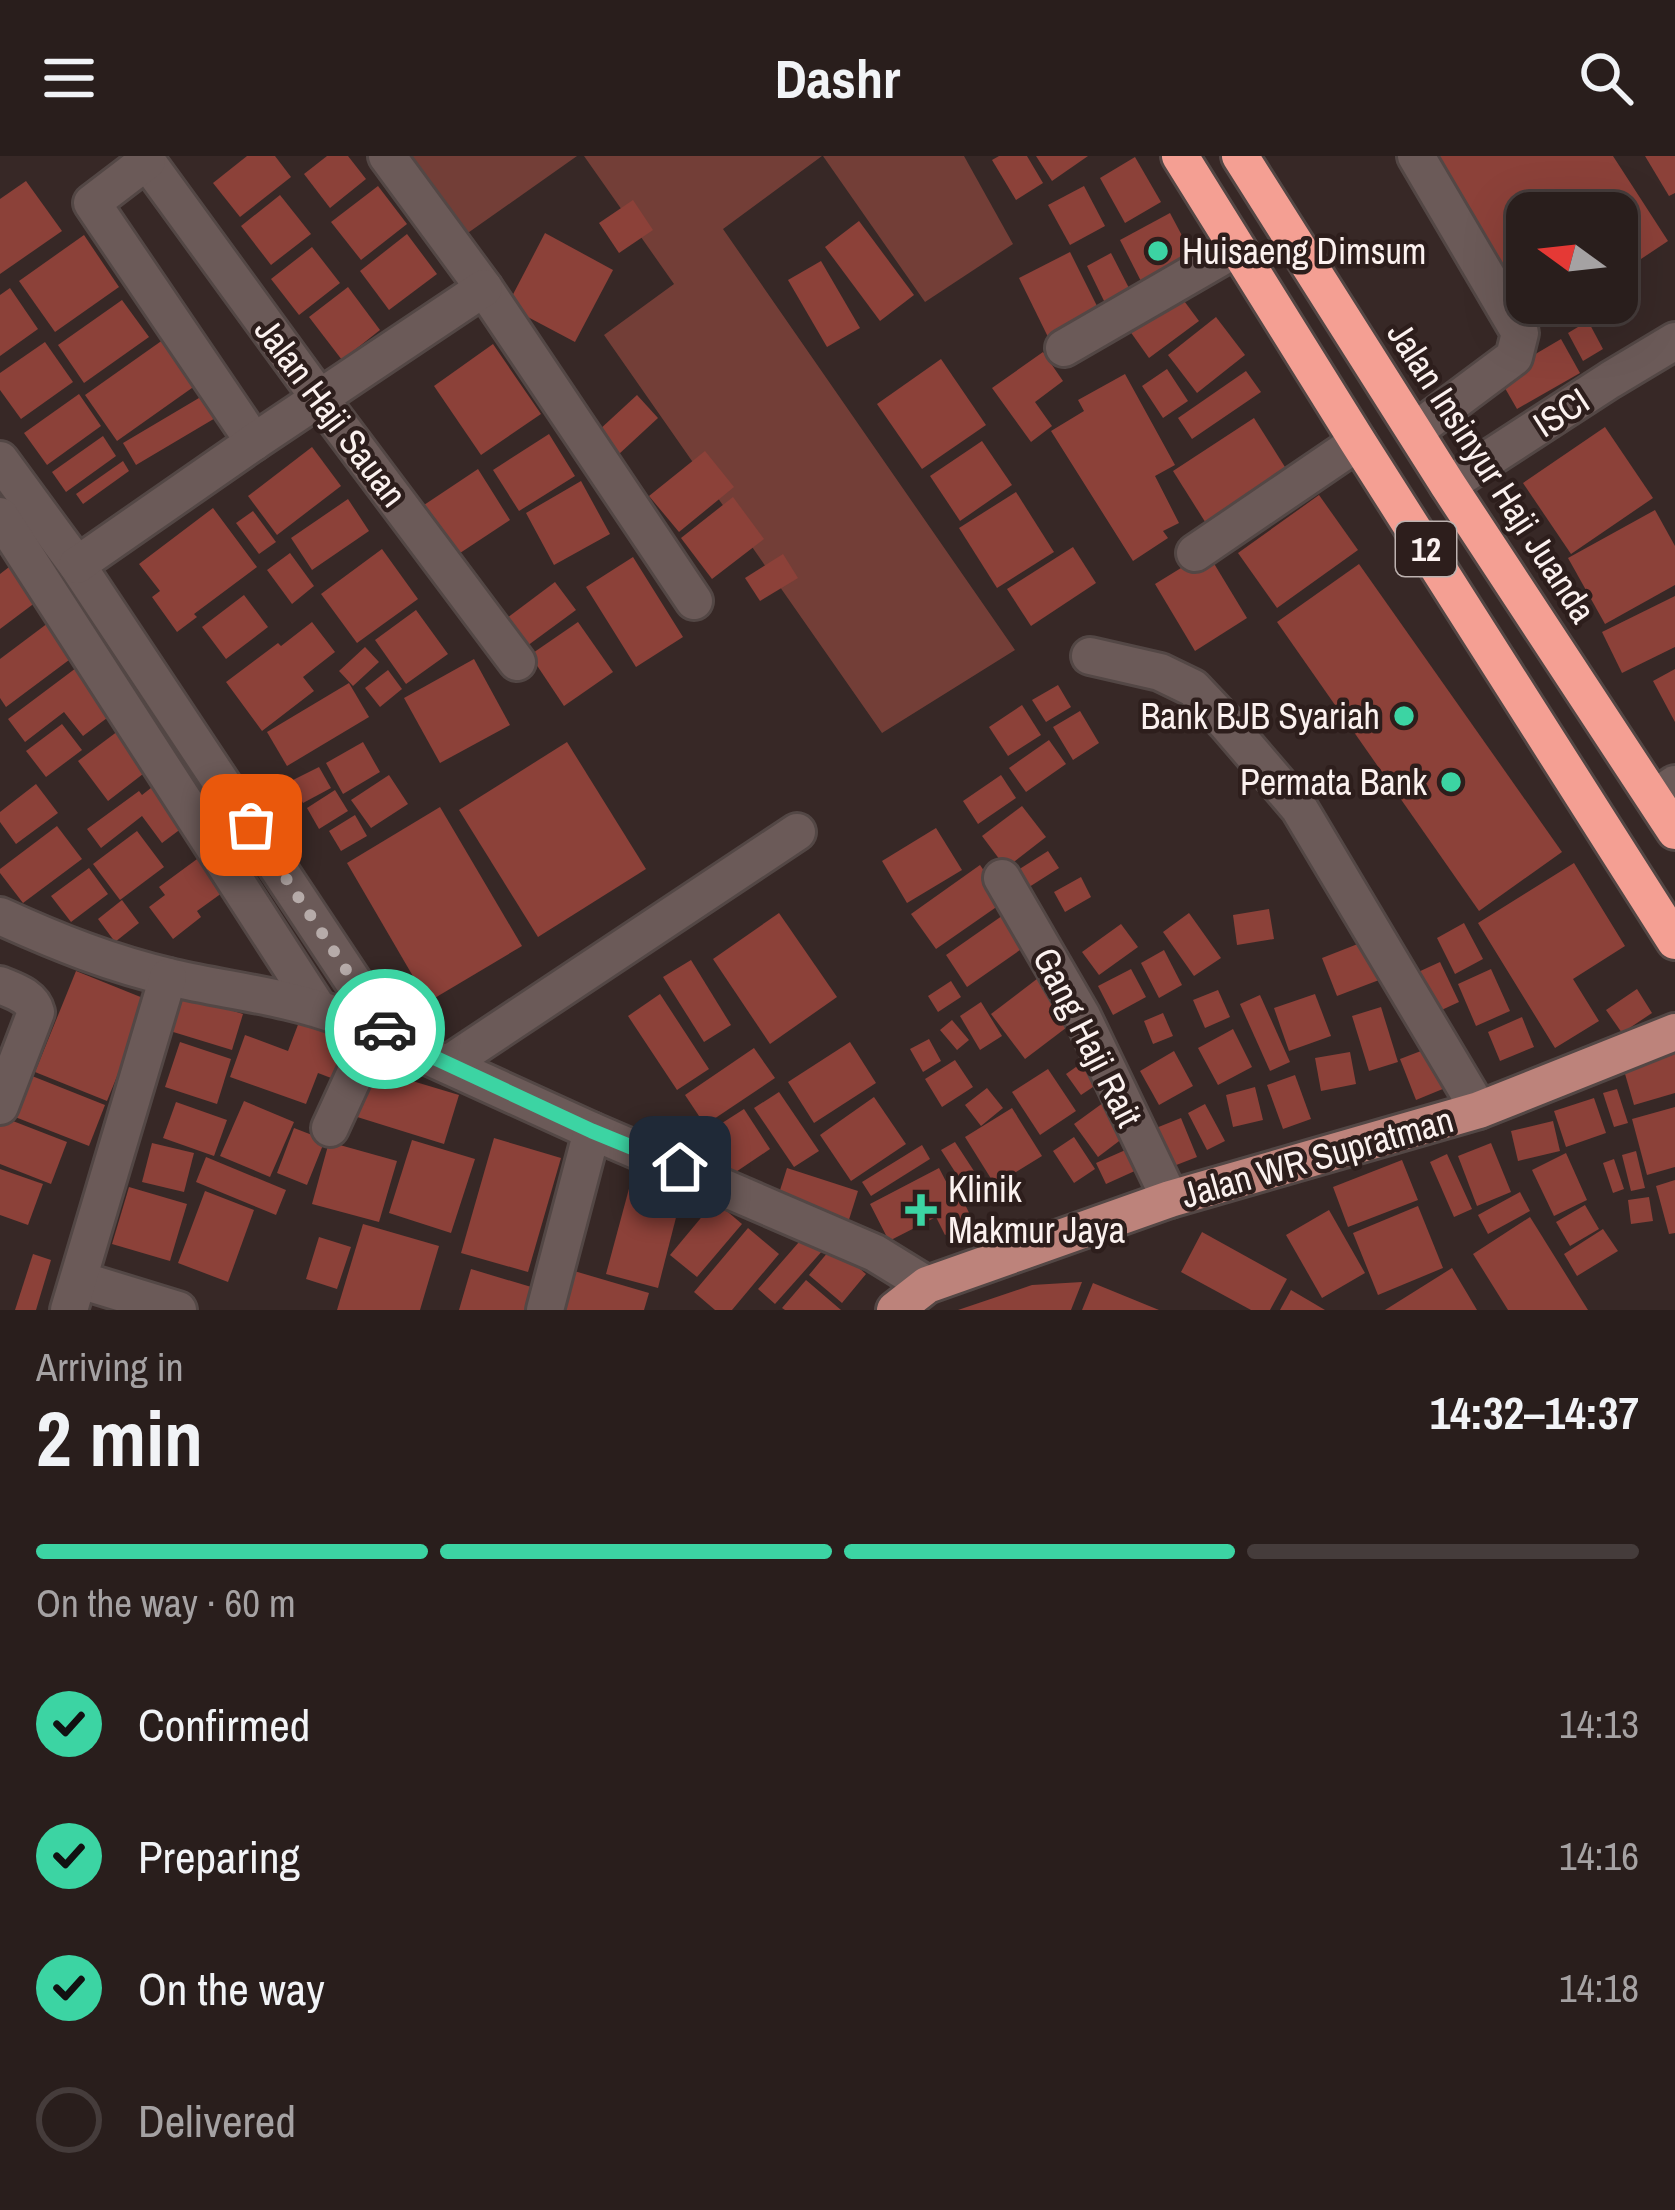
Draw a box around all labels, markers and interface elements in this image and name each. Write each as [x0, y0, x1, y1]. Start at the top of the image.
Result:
text: Dashr [775, 42, 900, 115]
icon: menu [36, 45, 102, 111]
icon: search [1573, 45, 1639, 111]
north arrow [1506, 192, 1638, 324]
map controls [1506, 192, 1638, 324]
place label: Huisaeng Dimsum [1182, 227, 1426, 275]
marker: Huisaeng Dimsum [1145, 238, 1171, 264]
street label: Jalan Haji Sauan [244, 308, 418, 516]
street label: Jalan Insinyur Haji Juanda [1377, 312, 1607, 632]
street label: ISCI [1524, 376, 1598, 448]
road number: 12 [1396, 522, 1456, 576]
place label: Bank BJB Syariah [1140, 692, 1380, 740]
marker: Bank BJB Syariah [1391, 703, 1417, 729]
place label: Permata Bank [1240, 758, 1427, 806]
marker: Permata Bank [1438, 769, 1464, 795]
pin [200, 774, 302, 876]
icon: bag [218, 792, 284, 858]
street label: Gang Haji Rait [1022, 939, 1154, 1135]
courier [325, 969, 445, 1089]
icon: car [352, 996, 418, 1062]
street label: Jalan WR Supratman [1176, 1095, 1458, 1219]
pin [629, 1116, 731, 1218]
icon: home [647, 1134, 713, 1200]
place label: Klinik Makmur Jaya [948, 1165, 1125, 1254]
marker: Klinik Makmur Jaya [905, 1194, 937, 1226]
text: Arriving in [36, 1341, 184, 1393]
text: 14:32–14:37 [1430, 1382, 1639, 1443]
text: 2 min [36, 1385, 203, 1490]
text: On the way · 60 m [36, 1577, 296, 1629]
icon: check [36, 1691, 102, 1757]
text: Confirmed [138, 1694, 310, 1755]
text: 14:13 [1559, 1698, 1639, 1750]
icon: check [36, 1823, 102, 1889]
text: Preparing [138, 1826, 300, 1887]
text: 14:16 [1559, 1830, 1639, 1882]
icon: check [36, 1955, 102, 2021]
text: On the way [138, 1958, 325, 2019]
text: 14:18 [1559, 1962, 1639, 2014]
text: Delivered [138, 2090, 296, 2151]

